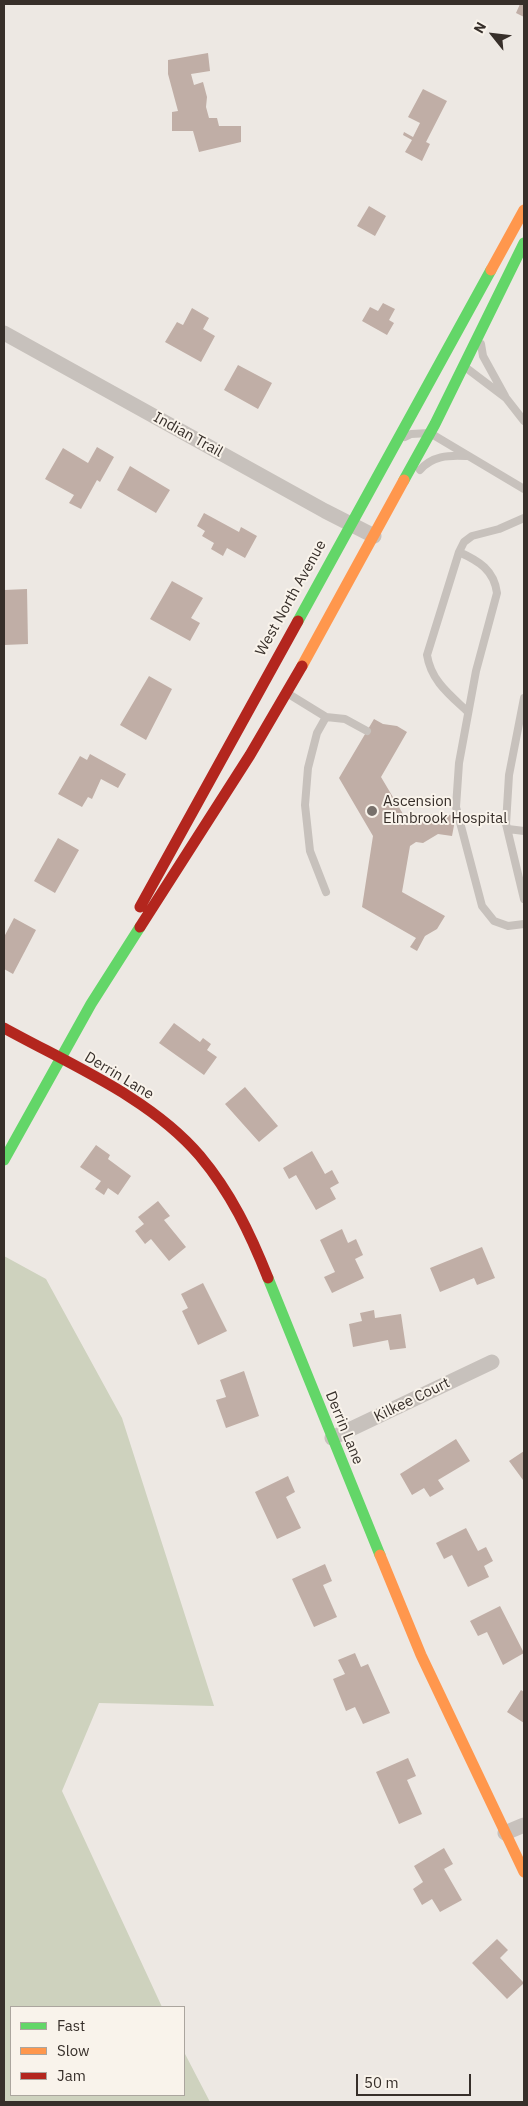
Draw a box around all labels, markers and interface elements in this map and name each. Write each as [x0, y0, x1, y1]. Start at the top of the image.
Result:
north arrow [468, 10, 518, 60]
text: N [470, 19, 490, 37]
street label: Indian Trail [150, 409, 226, 461]
street label: West North Avenue [252, 537, 330, 659]
place label: Ascension Elmbrook Hospital [383, 793, 507, 828]
marker: Ascension Elmbrook Hospital [365, 804, 379, 818]
street label: Derrin Lane [81, 1048, 157, 1104]
street label: Kilkee Court [371, 1374, 453, 1426]
street label: Derrin Lane [321, 1389, 367, 1467]
legend [10, 2006, 185, 2096]
text: Fast [57, 2016, 85, 2035]
text: Slow [57, 2041, 90, 2060]
scale bar [358, 2064, 473, 2096]
text: Jam [57, 2066, 86, 2085]
text: 50 m [364, 2073, 399, 2092]

